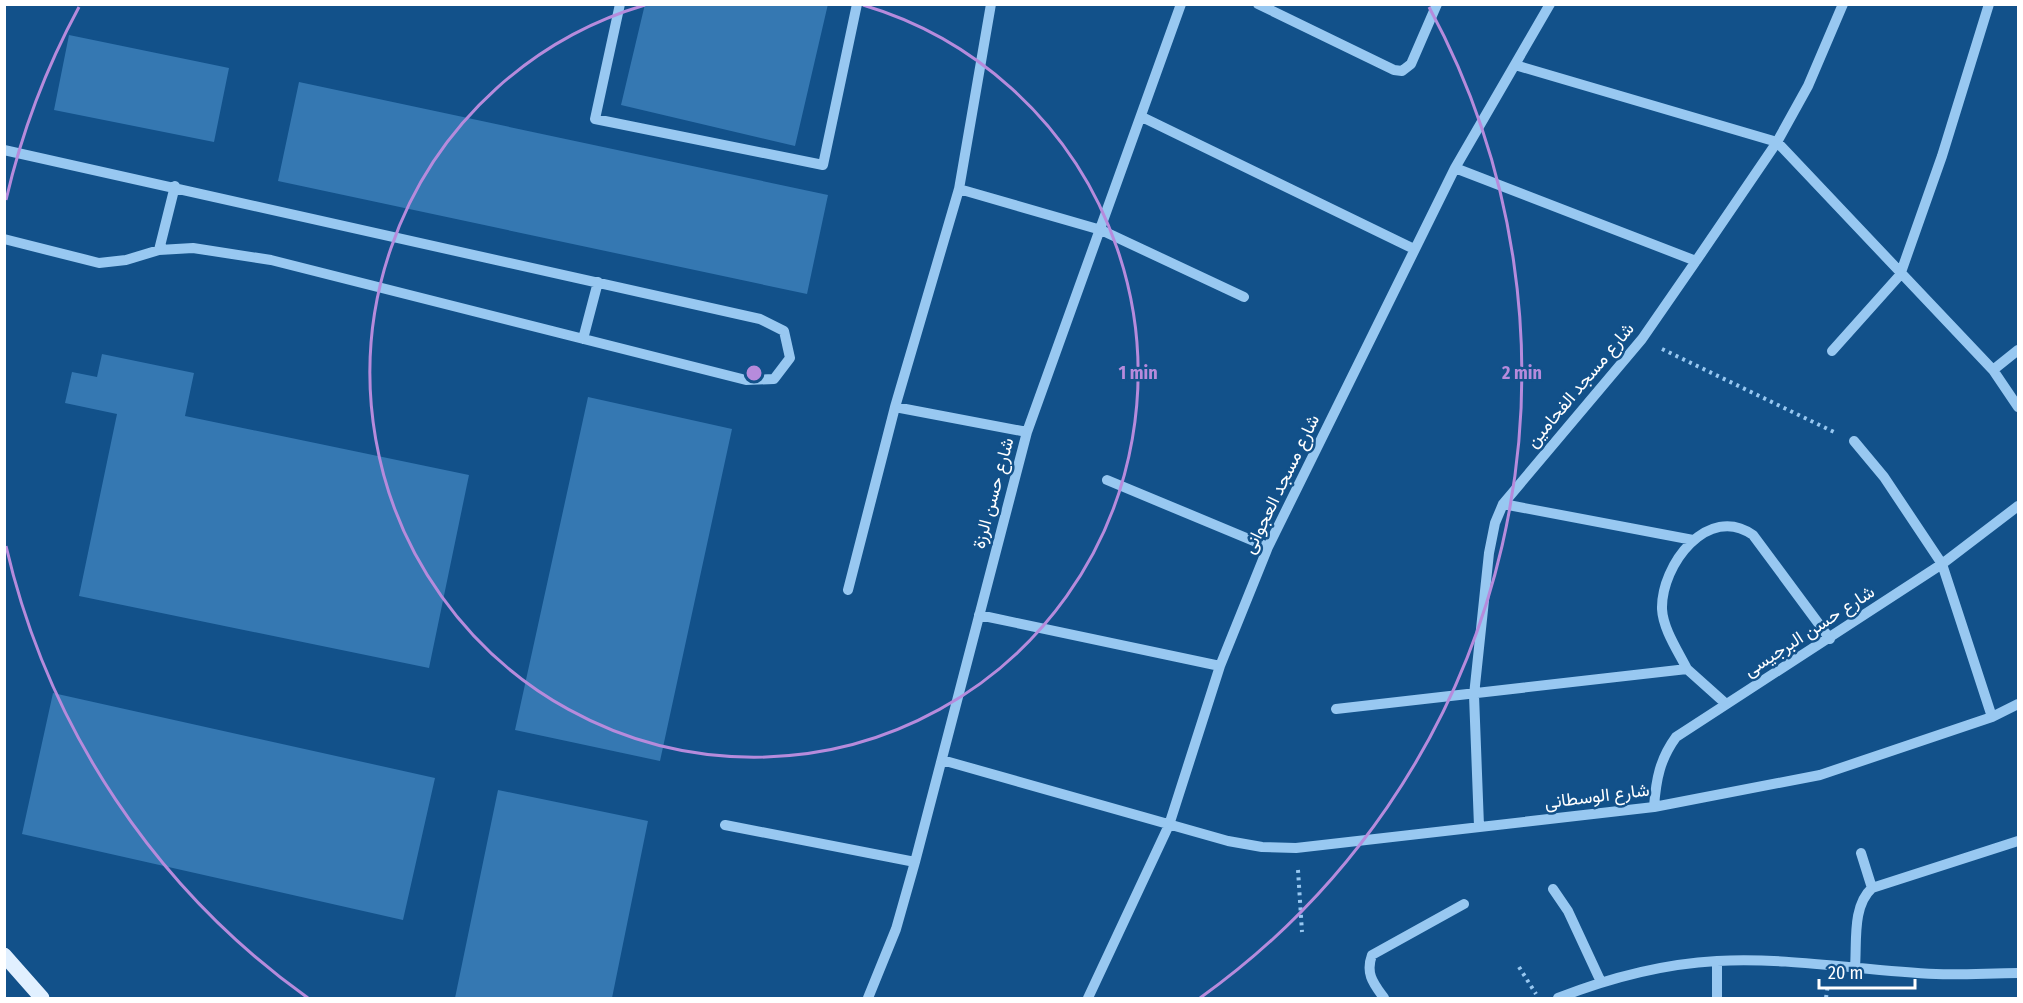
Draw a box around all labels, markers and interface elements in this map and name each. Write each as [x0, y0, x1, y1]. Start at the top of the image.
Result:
street label: شارع مسجد الفحامين [1521, 318, 1639, 453]
text: 1 min [1118, 362, 1158, 384]
text: 2 min [1501, 362, 1542, 384]
centre of rings [744, 363, 764, 383]
street label: شارع مسجد العجوانى [1238, 411, 1325, 558]
street label: شارع حسن الرزة [968, 435, 1019, 551]
street label: شارع حسن البرجيسى [1739, 581, 1879, 682]
street label: شارع الوسطانى [1543, 779, 1651, 814]
scale bar [1819, 952, 1915, 990]
text: 20 m [1828, 962, 1863, 984]

